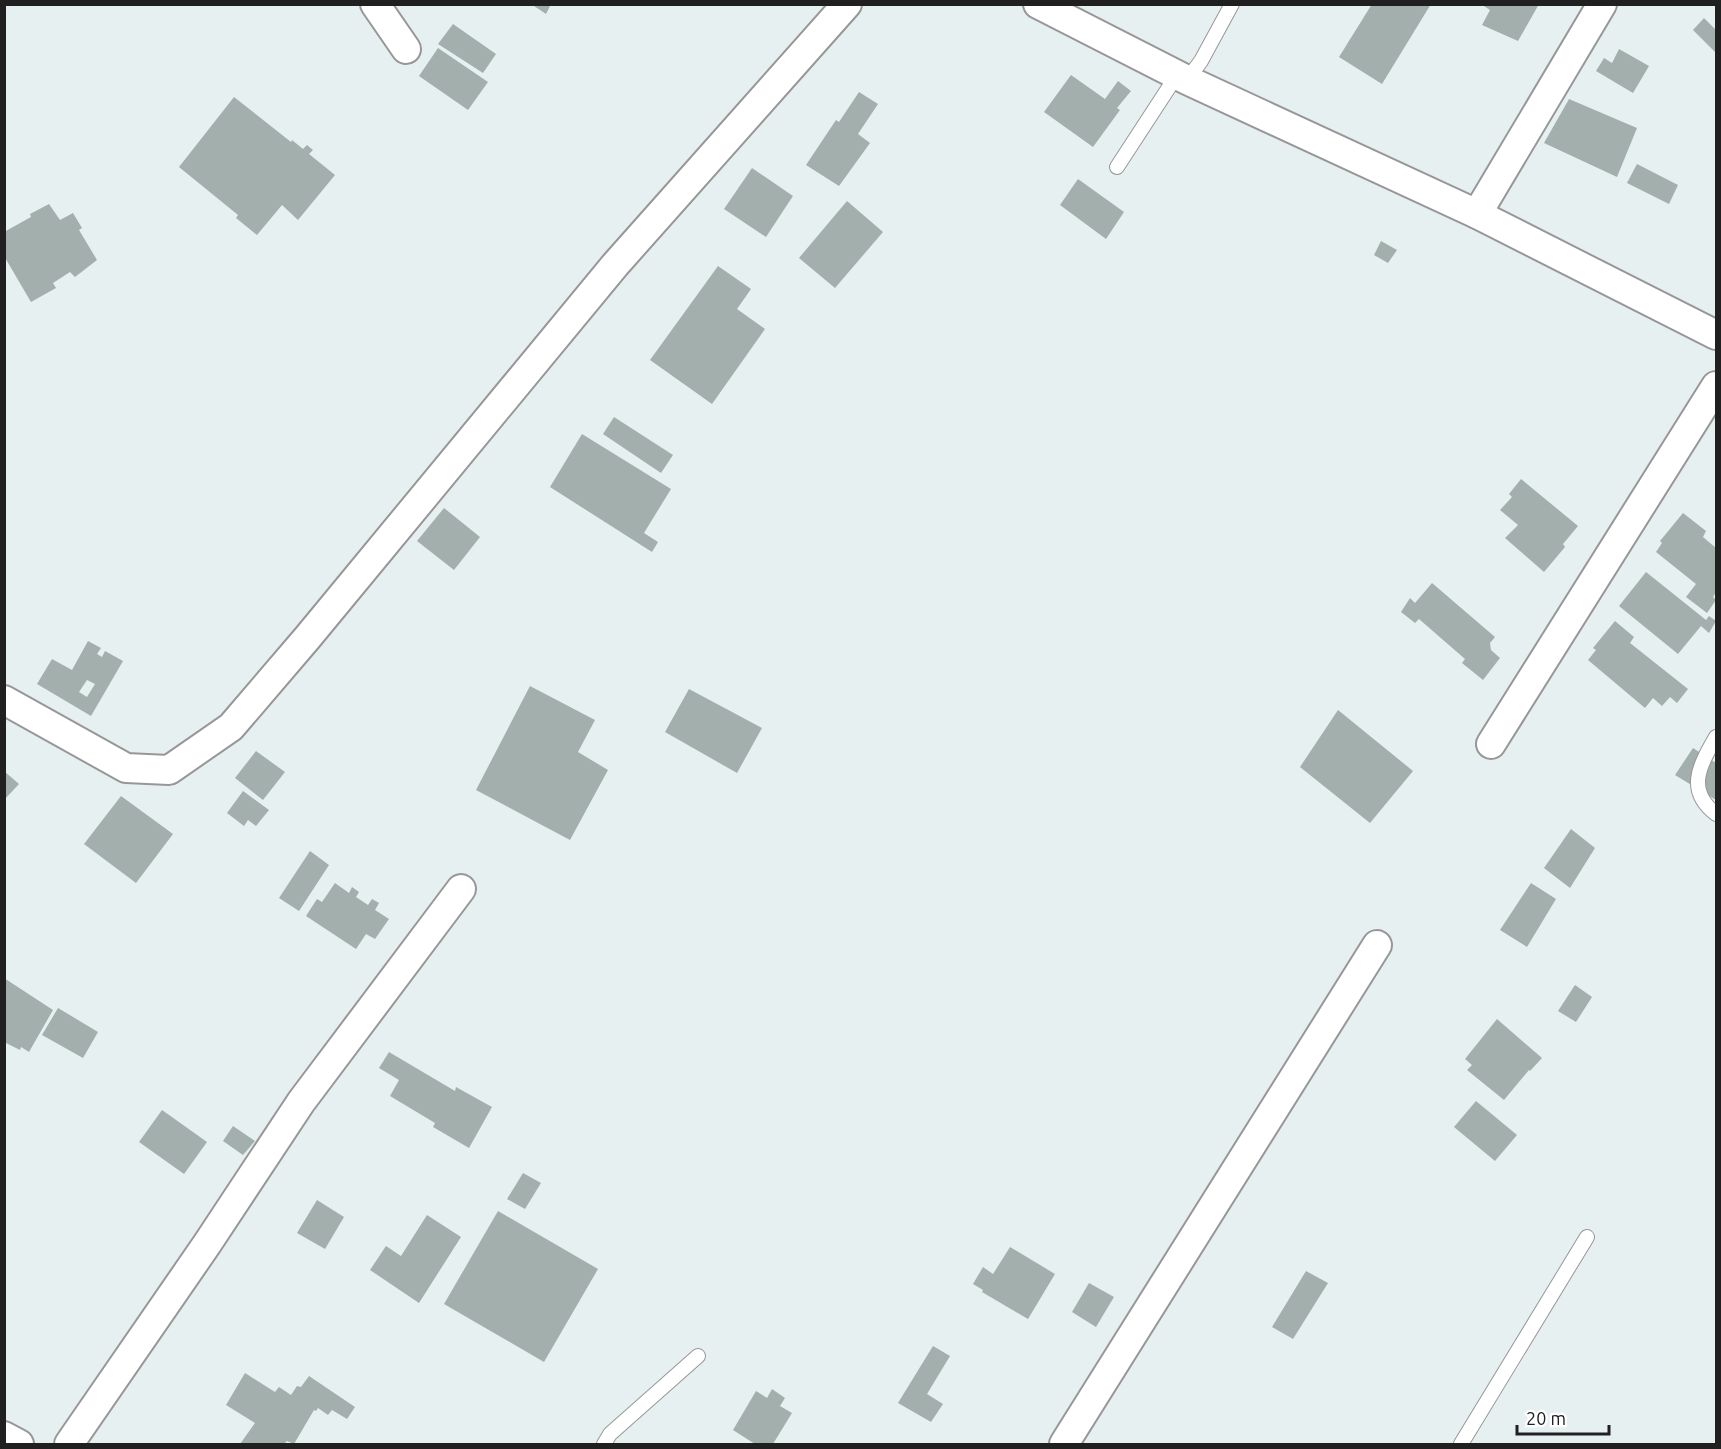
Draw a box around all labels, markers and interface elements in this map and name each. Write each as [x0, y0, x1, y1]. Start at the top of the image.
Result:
scale bar [1517, 1398, 1608, 1436]
text: 20 m [1526, 1408, 1566, 1428]

